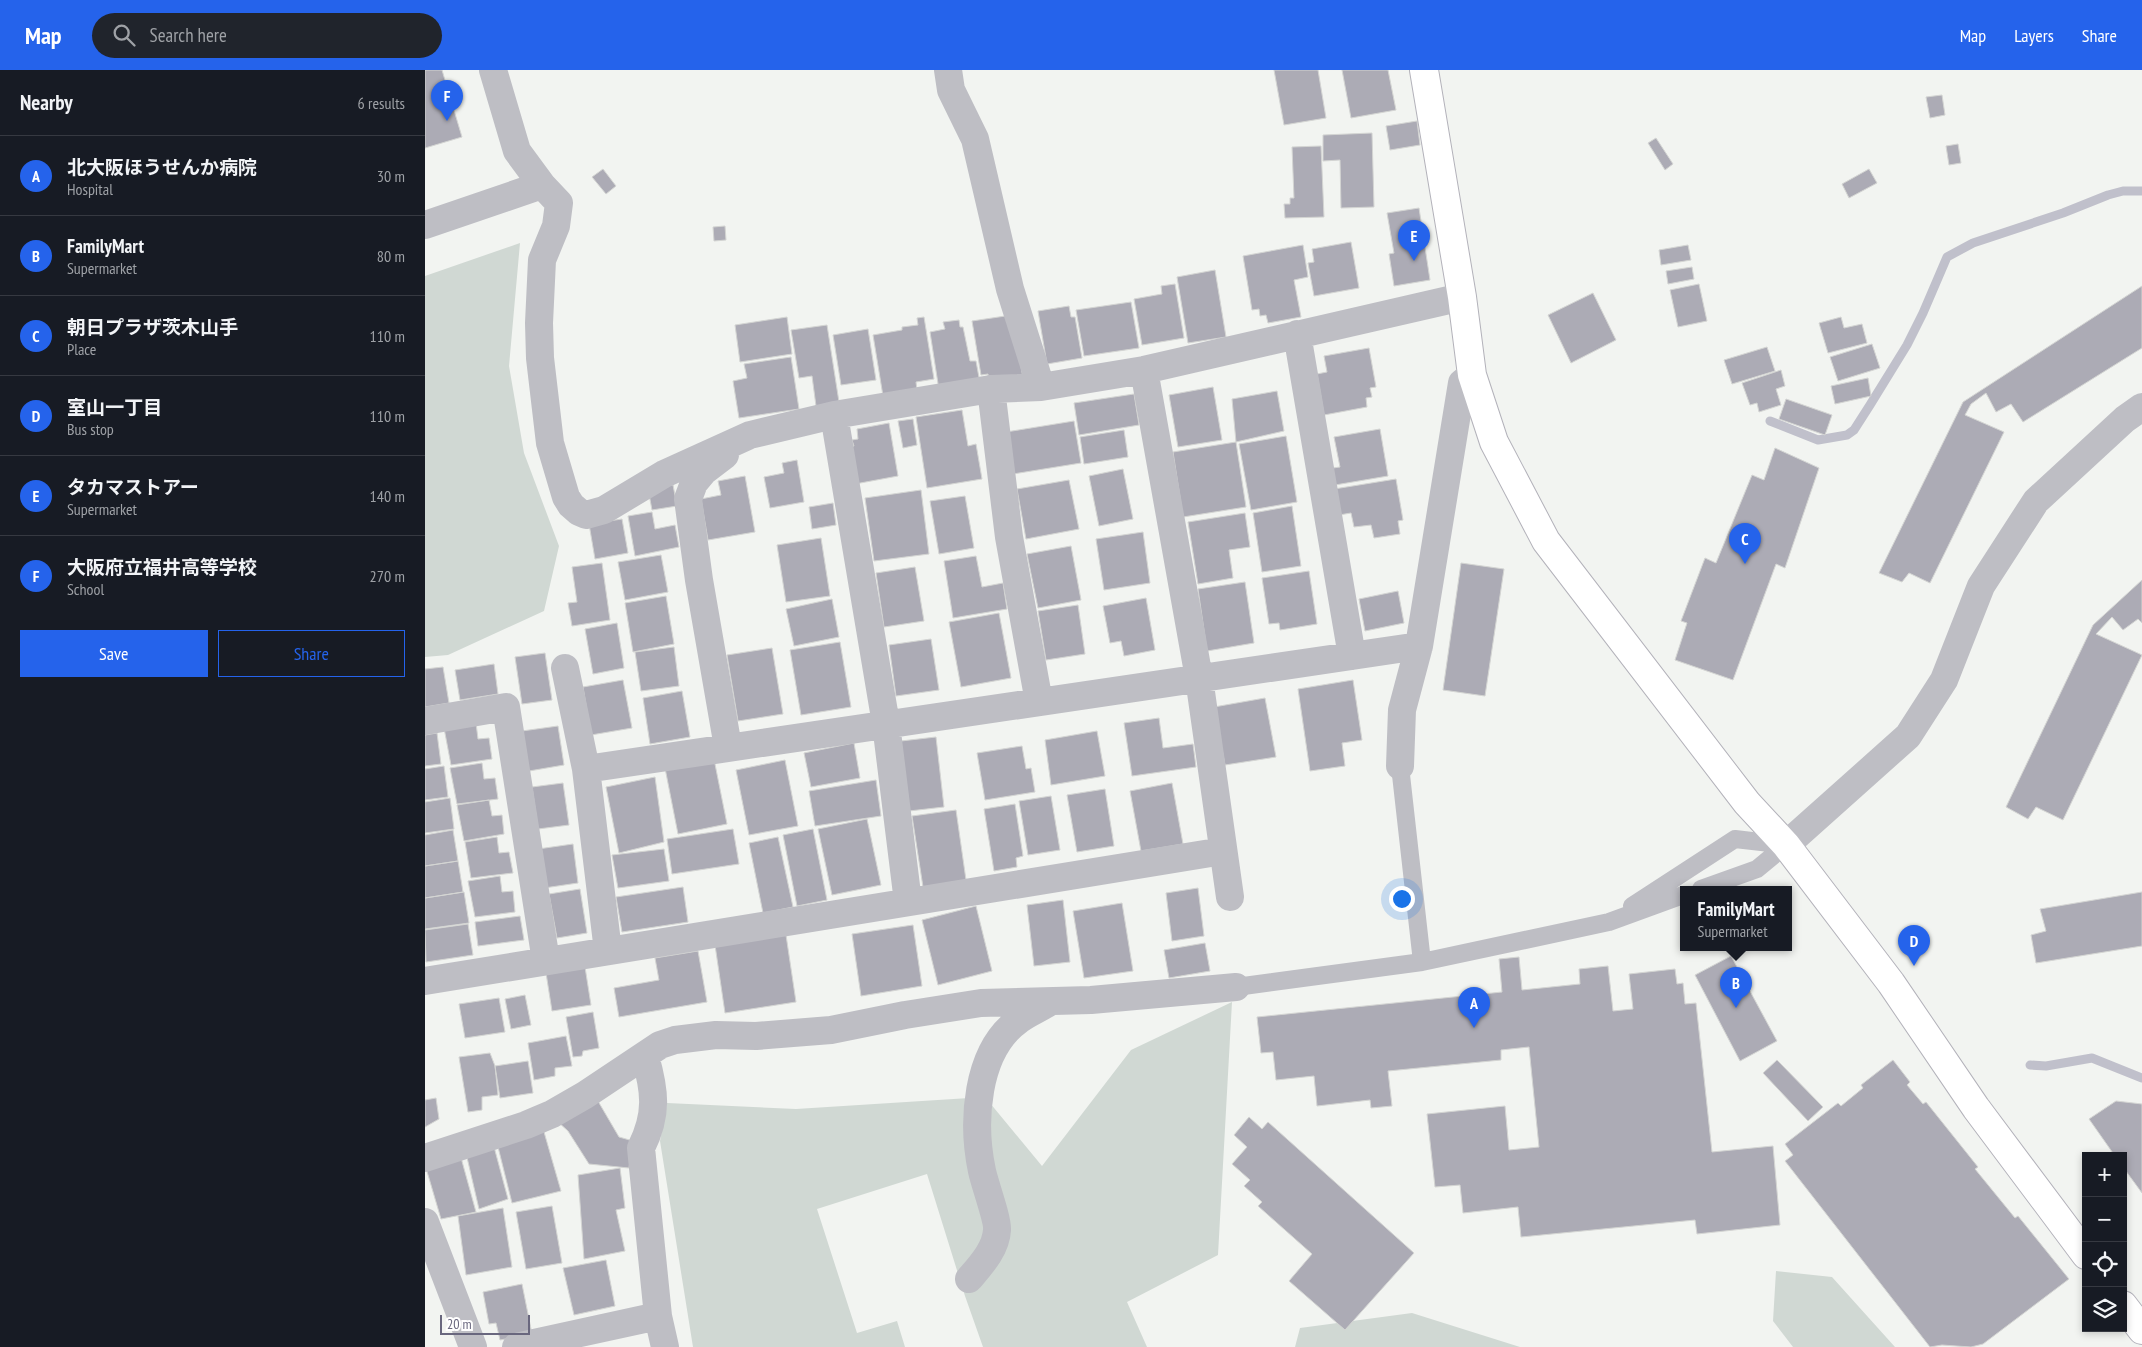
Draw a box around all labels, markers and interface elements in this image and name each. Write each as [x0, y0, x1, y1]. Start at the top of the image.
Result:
search box [92, 13, 442, 58]
text: Map [25, 20, 62, 51]
icon: search [110, 21, 138, 49]
text: Search here [150, 23, 227, 47]
text: Map [1960, 24, 1986, 47]
text: Layers [2014, 24, 2054, 47]
text: Share [2082, 24, 2117, 47]
pin: F [431, 80, 463, 121]
text: Nearby [20, 89, 73, 116]
text: 6 results [358, 93, 405, 113]
text: 北大阪ほうせんか病院 [67, 155, 257, 179]
text: A [32, 166, 40, 186]
text: 30 m [377, 166, 405, 186]
text: Hospital [67, 179, 113, 199]
pin: E [1398, 220, 1430, 261]
text: FamilyMart [67, 234, 144, 258]
text: B [32, 246, 40, 266]
text: 80 m [377, 246, 405, 266]
text: Supermarket [67, 258, 137, 278]
text: 朝日プラザ茨木山手 [67, 315, 238, 339]
text: C [32, 326, 40, 346]
text: 110 m [370, 326, 405, 346]
text: Place [67, 339, 96, 359]
text: 室山一丁目 [67, 395, 162, 419]
text: D [32, 406, 40, 426]
text: 110 m [370, 406, 405, 426]
text: Bus stop [67, 419, 114, 439]
text: タカマストアー [67, 475, 199, 499]
text: E [33, 486, 39, 506]
text: 140 m [370, 486, 405, 506]
text: Supermarket [67, 499, 137, 519]
pin: C [1729, 523, 1761, 564]
text: 大阪府立福井高等学校 [67, 555, 257, 579]
text: F [33, 566, 39, 586]
text: 270 m [370, 566, 405, 586]
text: School [67, 579, 104, 599]
button: Save [20, 630, 208, 677]
button: Share [218, 630, 405, 677]
your location [1389, 886, 1415, 912]
popup [1680, 886, 1792, 951]
text: FamilyMart [1698, 897, 1774, 921]
text: Supermarket [1698, 921, 1768, 941]
pin: D [1898, 925, 1930, 966]
pin: B [1720, 967, 1752, 1008]
pin: A [1458, 987, 1490, 1028]
map controls [2082, 1152, 2127, 1332]
button: + [2082, 1152, 2127, 1197]
button: − [2082, 1197, 2127, 1242]
button: locate [2082, 1242, 2127, 1287]
button: layers [2082, 1287, 2127, 1332]
scale bar [440, 1312, 530, 1335]
text: 20 m [447, 1315, 472, 1333]

